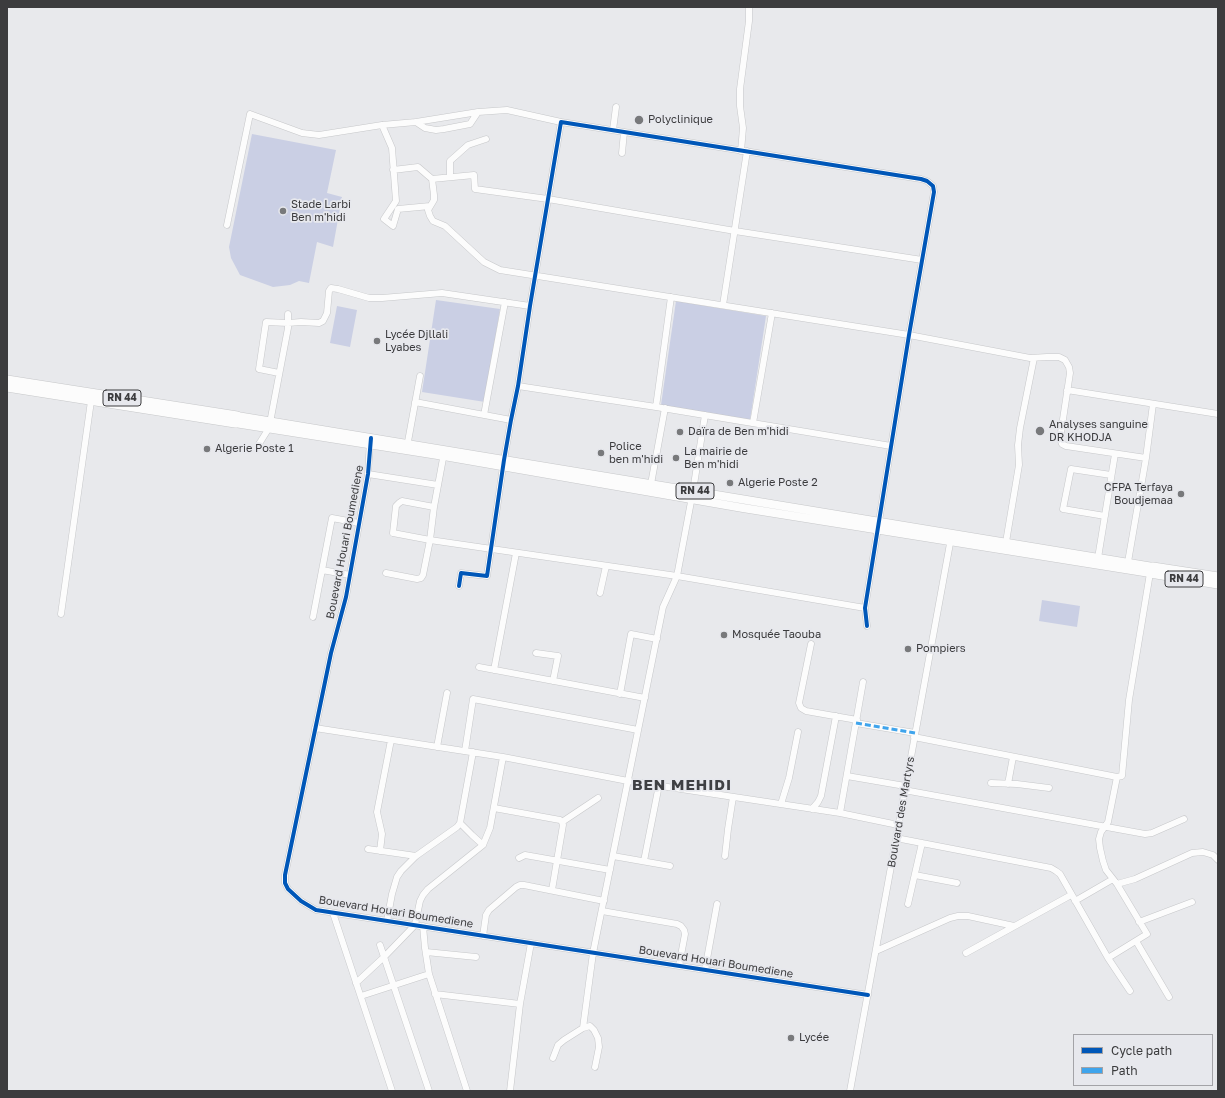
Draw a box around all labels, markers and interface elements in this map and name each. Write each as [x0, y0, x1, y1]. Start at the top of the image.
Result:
place label: Polyclinique [648, 113, 713, 127]
marker: Polyclinique [633, 114, 645, 126]
place label: Stade Larbi Ben m'hidi [291, 198, 351, 224]
marker: Stade Larbi Ben m'hidi [278, 206, 288, 216]
place label: Lycée Djllali Lyabes [385, 328, 448, 354]
marker: Lycée Djllali Lyabes [372, 336, 382, 346]
road number: RN 44 [103, 390, 141, 406]
place label: Analyses sanguine DR KHODJA [1049, 418, 1148, 444]
place label: Daïra de Ben m'hidi [688, 425, 789, 439]
marker: Analyses sanguine DR KHODJA [1034, 425, 1046, 437]
marker: Daïra de Ben m'hidi [675, 427, 685, 437]
place label: Police ben m'hidi [609, 440, 663, 466]
place label: Algerie Poste 1 [215, 442, 293, 456]
marker: Algerie Poste 1 [202, 444, 212, 454]
place label: La mairie de Ben m'hidi [684, 445, 748, 471]
marker: Police ben m'hidi [596, 448, 606, 458]
marker: La mairie de Ben m'hidi [671, 453, 681, 463]
street label: Bouevard Houari Boumediene [324, 464, 366, 620]
place label: Algerie Poste 2 [738, 476, 818, 490]
marker: Algerie Poste 2 [725, 478, 735, 488]
place label: CFPA Terfaya Boudjemaa [1104, 481, 1173, 507]
road number: RN 44 [676, 483, 714, 499]
marker: CFPA Terfaya Boudjemaa [1176, 489, 1186, 499]
road number: RN 44 [1165, 571, 1203, 587]
place label: Mosquée Taouba [732, 628, 821, 642]
marker: Mosquée Taouba [719, 630, 729, 640]
place label: Pompiers [916, 642, 966, 656]
marker: Pompiers [903, 644, 913, 654]
street label: Boulvard des Martyrs [885, 755, 917, 869]
district label: BEN MEHIDI [632, 776, 732, 794]
street label: Bouevard Houari Boumediene [318, 893, 474, 931]
street label: Bouevard Houari Boumediene [638, 943, 794, 981]
place label: Lycée [799, 1031, 829, 1045]
marker: Lycée [786, 1033, 796, 1043]
legend [1073, 1034, 1213, 1086]
text: Cycle path [1111, 1043, 1172, 1058]
text: Path [1111, 1063, 1138, 1078]

